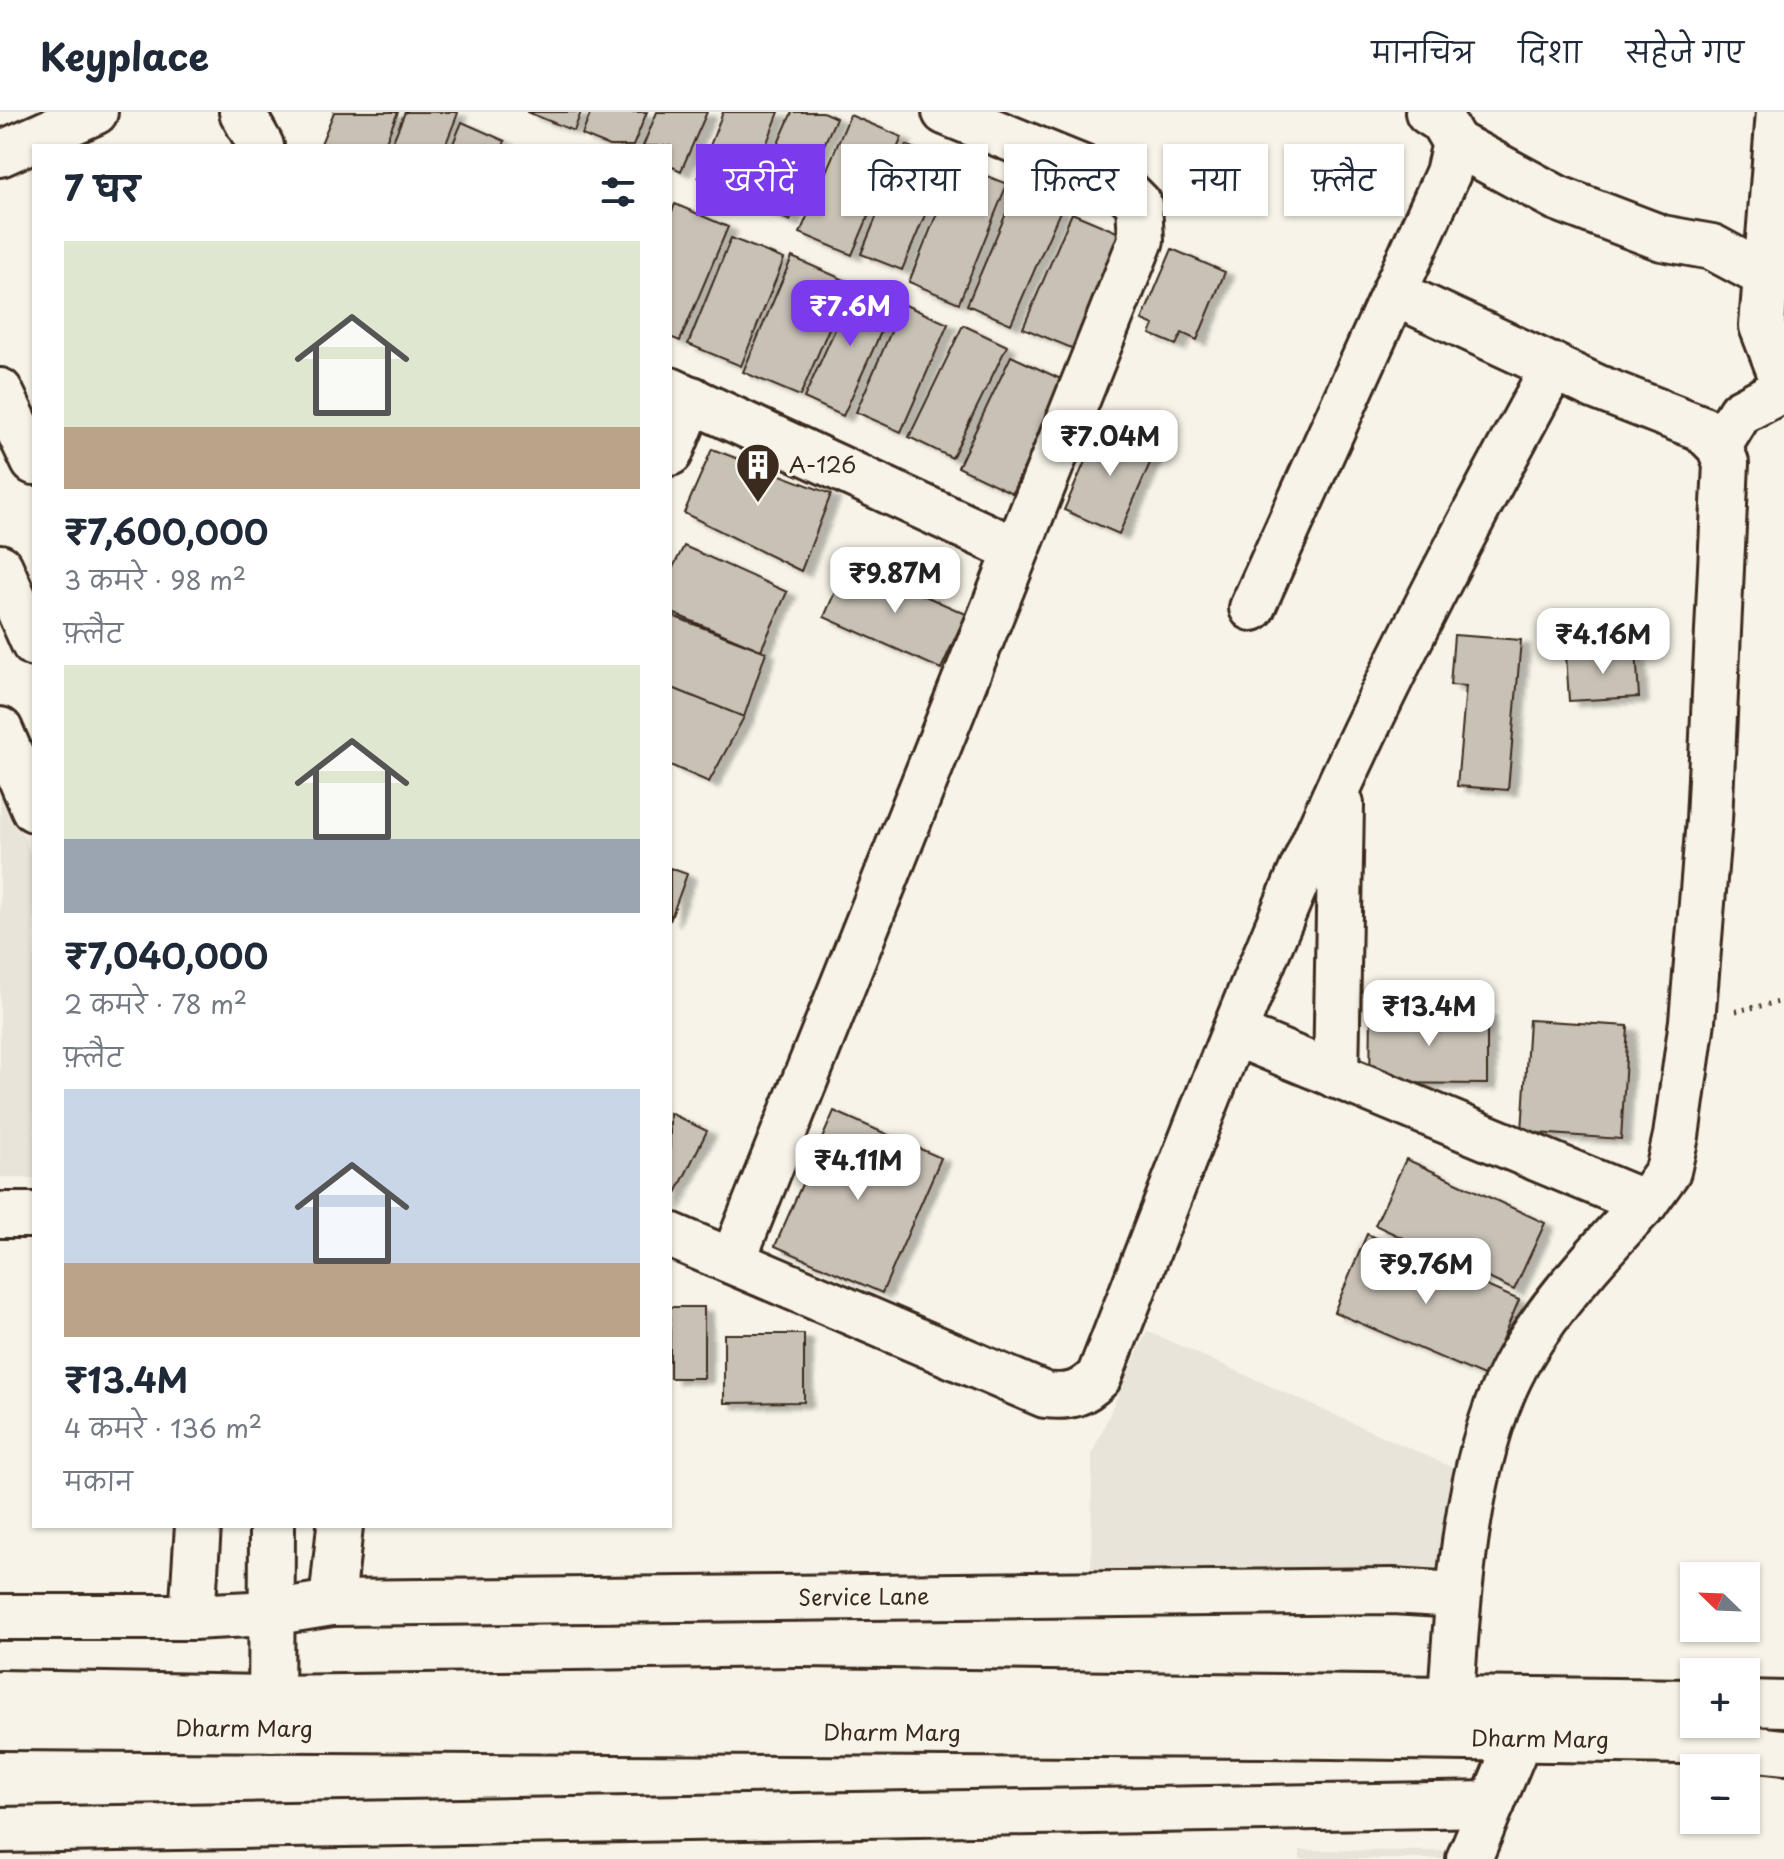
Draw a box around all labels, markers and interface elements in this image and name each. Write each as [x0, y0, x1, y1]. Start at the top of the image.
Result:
text: Keyplace [40, 27, 209, 84]
text: मानचित्र [1372, 30, 1474, 73]
text: दिशा [1518, 30, 1582, 73]
text: सहेजे गए [1626, 30, 1744, 73]
chip: खरीदें [696, 144, 825, 216]
chip: किराया [841, 144, 988, 216]
chip: फ़िल्टर [1004, 144, 1147, 216]
chip: नया [1163, 144, 1268, 216]
chip: फ़्लैट [1284, 144, 1404, 216]
text: 7 घर [64, 161, 140, 213]
icon: filters [596, 170, 640, 214]
pin: ₹7.6M [794, 280, 906, 348]
text: ₹7.6M [809, 286, 891, 325]
icon: home [280, 293, 424, 437]
pin: ₹7.04M [1045, 410, 1175, 478]
text: ₹7.04M [1060, 416, 1160, 455]
building icon: A-126 [734, 441, 782, 504]
place label: A-126 [789, 447, 856, 480]
text: ₹7,600,000 [64, 505, 268, 557]
pin: ₹9.87M [830, 547, 960, 615]
text: ₹9.87M [848, 553, 942, 592]
text: 3 कमरे · 98 m² [64, 560, 246, 599]
pin: ₹4.16M [1538, 608, 1668, 676]
text: फ़्लैट [64, 613, 123, 652]
text: ₹4.16M [1555, 614, 1651, 653]
icon: home [280, 717, 424, 861]
text: ₹7,040,000 [64, 929, 268, 981]
pin: ₹13.4M [1364, 980, 1494, 1048]
text: 2 कमरे · 78 m² [64, 984, 247, 1023]
text: ₹13.4M [1382, 986, 1476, 1025]
text: फ़्लैट [64, 1037, 123, 1076]
pin: ₹4.11M [793, 1134, 923, 1202]
text: ₹4.11M [813, 1140, 903, 1179]
icon: home [280, 1141, 424, 1285]
pin: ₹9.76M [1361, 1238, 1491, 1306]
text: ₹9.76M [1379, 1244, 1473, 1283]
text: ₹13.4M [64, 1353, 188, 1405]
text: 4 कमरे · 136 m² [64, 1408, 262, 1447]
text: मकान [64, 1461, 133, 1500]
north arrow [1680, 1562, 1760, 1642]
map controls [1680, 1562, 1760, 1834]
street label: Service Lane [798, 1578, 930, 1613]
button: + [1680, 1658, 1760, 1738]
street label: Dharm Marg [175, 1710, 313, 1744]
street label: Dharm Marg [823, 1714, 961, 1748]
street label: Dharm Marg [1471, 1720, 1609, 1755]
button: − [1680, 1754, 1760, 1834]

